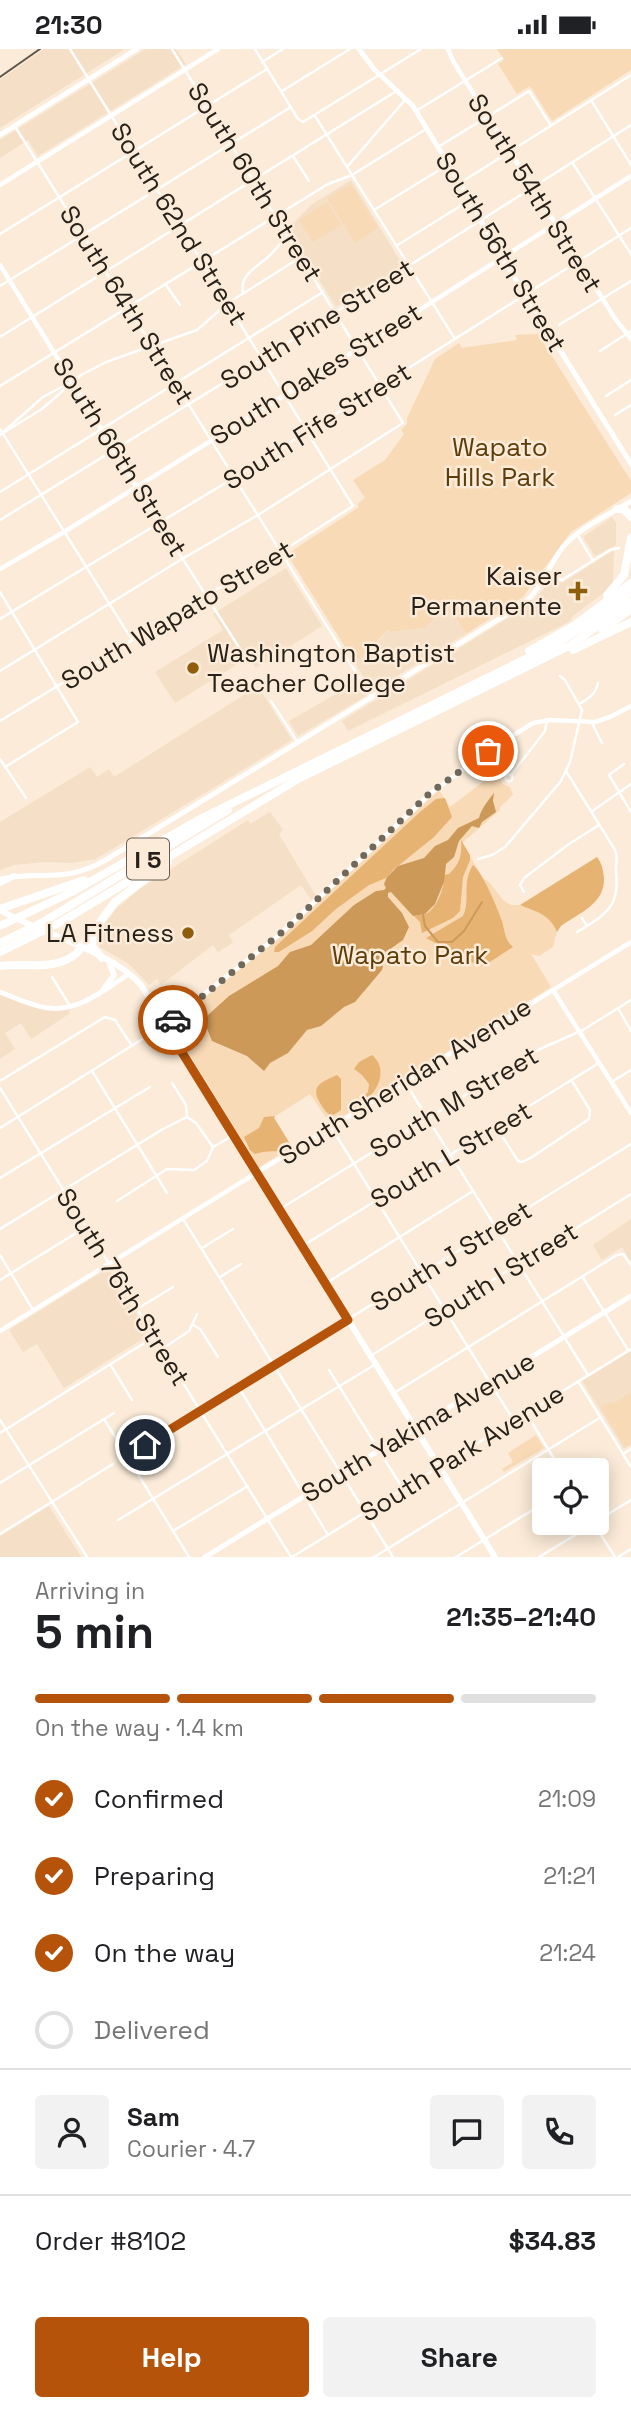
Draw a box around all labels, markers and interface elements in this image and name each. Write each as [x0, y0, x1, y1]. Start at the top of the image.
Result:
text: 21:30 [35, 8, 103, 42]
street label: South 60th Street [180, 76, 330, 288]
street label: South 54th Street [460, 87, 610, 299]
street label: South 62nd Street [103, 116, 255, 332]
street label: South 56th Street [428, 146, 574, 358]
street label: South 64th Street [52, 199, 202, 411]
street label: South Pine Street [214, 251, 420, 397]
street label: South Oakes Street [204, 295, 428, 453]
street label: South 66th Street [45, 351, 195, 563]
street label: South Fife Street [217, 355, 417, 497]
park label: Wapato Hills Park [445, 430, 555, 494]
street label: South Wapato Street [55, 532, 299, 698]
place label: Kaiser Permanente [411, 559, 562, 623]
marker: Kaiser Permanente [568, 581, 588, 601]
place label: Washington Baptist Teacher College [207, 636, 455, 700]
marker: Washington Baptist Teacher College [185, 660, 201, 676]
pin [458, 721, 518, 781]
icon: bag [469, 732, 507, 770]
road number: I 5 [127, 839, 169, 879]
place label: LA Fitness [46, 916, 174, 950]
marker: LA Fitness [180, 925, 196, 941]
park label: Wapato Park [332, 938, 488, 972]
courier [138, 985, 208, 1055]
street label: South Sheridan Avenue [272, 989, 538, 1173]
icon: car [154, 1001, 192, 1039]
street label: South M Street [363, 1038, 545, 1166]
street label: South L Street [364, 1094, 538, 1216]
street label: South 76th Street [48, 1182, 198, 1392]
street label: South J Street [364, 1193, 538, 1319]
street label: South I Street [418, 1214, 584, 1336]
street label: South Yakima Avenue [295, 1344, 541, 1510]
street label: South Park Avenue [353, 1376, 571, 1530]
pin [115, 1415, 175, 1475]
icon: home [126, 1426, 164, 1464]
map controls [532, 1458, 609, 1535]
button: locate [532, 1458, 609, 1535]
text: Arriving in [35, 1576, 145, 1606]
text: 21:35–21:40 [446, 1600, 596, 1634]
text: 5 min [35, 1603, 154, 1661]
text: On the way · 1.4 km [35, 1713, 244, 1743]
icon: check [35, 1780, 73, 1818]
text: Confirmed [94, 1782, 224, 1816]
text: 21:09 [538, 1784, 596, 1814]
icon: check [35, 1857, 73, 1895]
text: Preparing [94, 1859, 215, 1893]
text: 21:21 [543, 1861, 596, 1891]
icon: check [35, 1934, 73, 1972]
text: On the way [94, 1936, 235, 1970]
text: 21:24 [539, 1938, 596, 1968]
text: Delivered [94, 2013, 210, 2047]
button: person [35, 2095, 109, 2169]
button: chat [430, 2095, 504, 2169]
button: phone [522, 2095, 596, 2169]
text: Sam [127, 2100, 180, 2134]
text: Courier · 4.7 [127, 2134, 255, 2164]
text: Order #8102 [35, 2224, 186, 2258]
text: $34.83 [509, 2224, 596, 2258]
button: Help [35, 2317, 309, 2397]
button: Share [323, 2317, 596, 2397]

